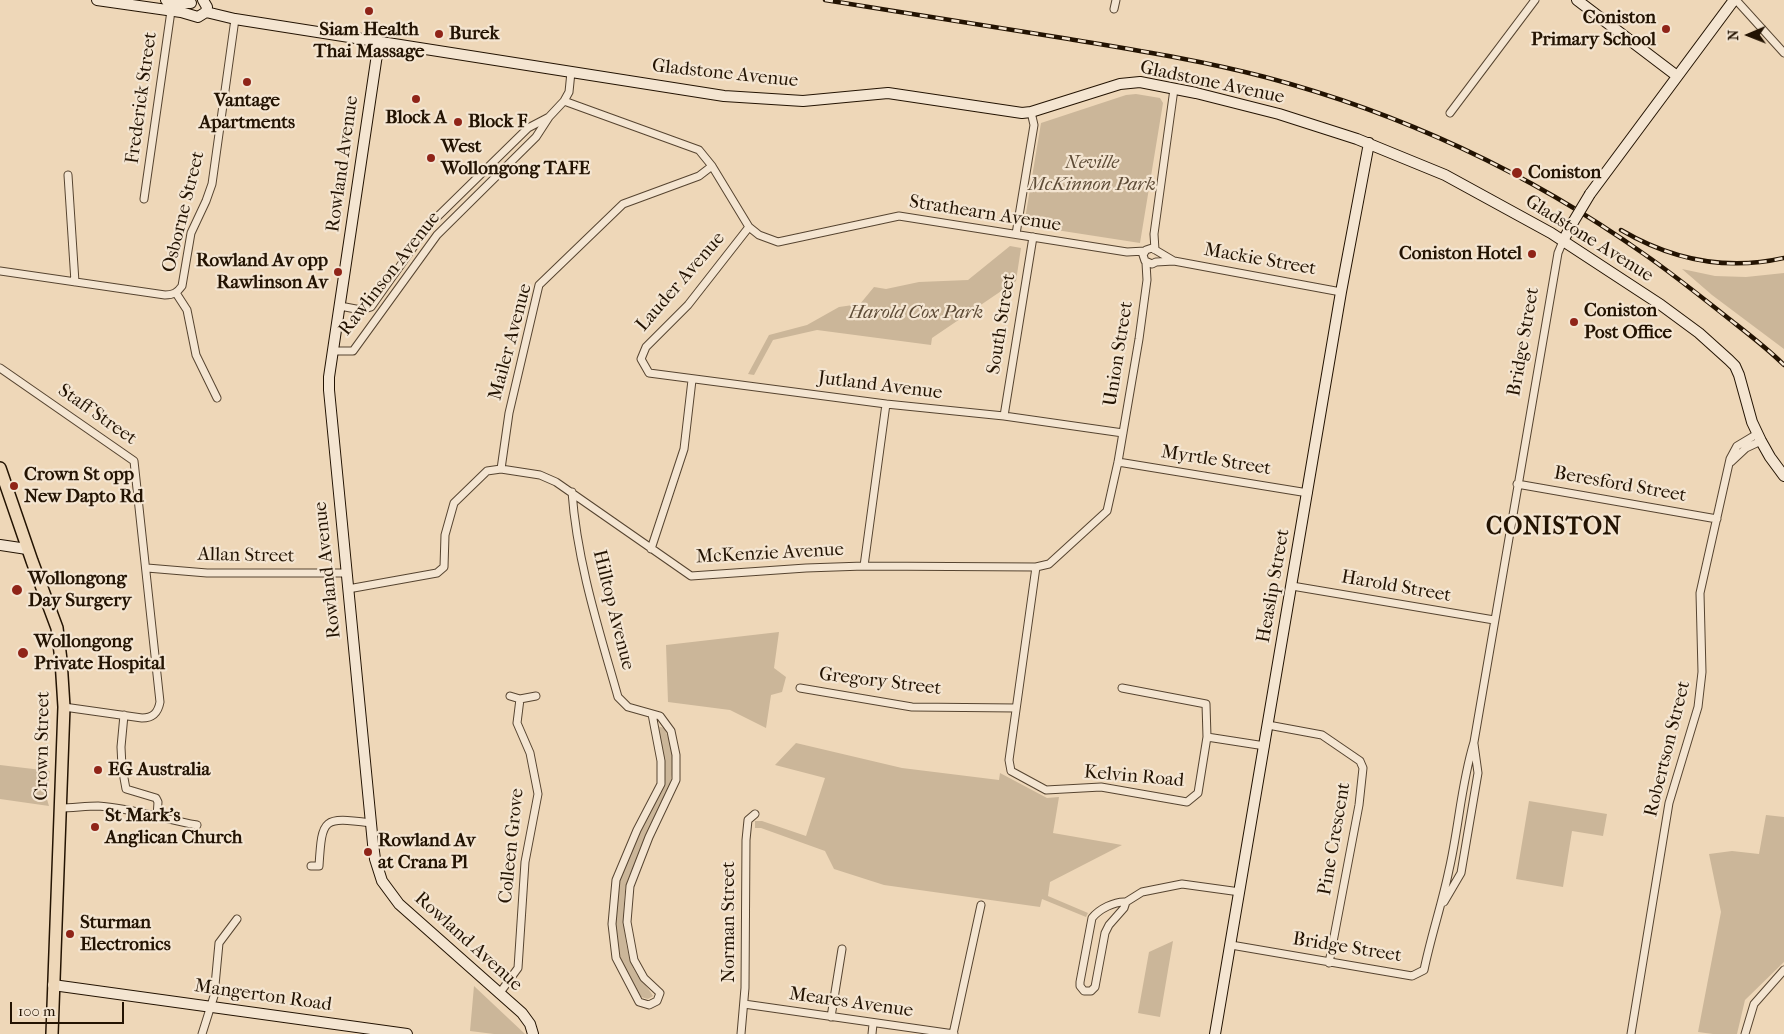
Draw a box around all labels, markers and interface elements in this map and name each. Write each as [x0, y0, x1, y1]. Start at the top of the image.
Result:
marker: Siam Health Thai Massage [363, 5, 375, 17]
place label: Coniston Primary School [1531, 7, 1656, 51]
north arrow [1724, 10, 1774, 60]
place label: Siam Health Thai Massage [314, 19, 424, 63]
place label: Burek [449, 23, 499, 45]
marker: Coniston Primary School [1660, 23, 1672, 35]
marker: Burek [433, 28, 445, 40]
street label: Frederick Street [121, 30, 163, 166]
text: N [1725, 30, 1742, 41]
street label: Gladstone Avenue [651, 55, 799, 93]
street label: Gladstone Avenue [1138, 57, 1286, 109]
marker: Vantage Apartments [241, 76, 253, 88]
place label: Vantage Apartments [199, 90, 295, 134]
marker: Block A [410, 93, 422, 105]
street label: Rowland Avenue [322, 94, 364, 234]
place label: Block A [385, 107, 447, 129]
place label: Block F [468, 111, 527, 133]
marker: Block F [452, 116, 464, 128]
place label: West Wollongong TAFE [441, 136, 590, 180]
street label: Osborne Street [158, 149, 210, 275]
marker: West Wollongong TAFE [425, 152, 437, 164]
park label: Neville McKinnon Park [1028, 152, 1156, 196]
place label: Coniston [1528, 162, 1601, 184]
marker: Coniston [1510, 166, 1524, 180]
street label: Gladstone Avenue [1521, 190, 1657, 288]
street label: Strathearn Avenue [907, 191, 1063, 237]
street label: Rawlinson Avenue [334, 207, 446, 341]
street label: Lauder Avenue [632, 228, 730, 336]
street label: Mackie Street [1202, 239, 1318, 281]
place label: Coniston Hotel [1399, 243, 1522, 265]
marker: Coniston Hotel [1526, 248, 1538, 260]
place label: Rowland Av opp Rawlinson Av [196, 250, 328, 294]
marker: Rowland Av opp Rawlinson Av [332, 266, 344, 278]
street label: South Street [983, 272, 1021, 376]
street label: Mailer Avenue [484, 281, 538, 403]
street label: Bridge Street [1503, 286, 1545, 398]
street label: Union Street [1099, 300, 1139, 408]
place label: Coniston Post Office [1584, 300, 1672, 344]
park label: Harold Cox Park [849, 302, 983, 324]
marker: Coniston Post Office [1568, 316, 1580, 328]
street label: Jutland Avenue [817, 367, 943, 405]
street label: Staff Street [53, 380, 141, 450]
street label: Myrtle Street [1159, 441, 1273, 481]
street label: Beresford Street [1552, 462, 1688, 508]
place label: Crown St opp New Dapto Rd [24, 464, 144, 508]
marker: Crown St opp New Dapto Rd [8, 480, 20, 492]
street label: Rowland Avenue [309, 500, 347, 640]
district label: CONISTON [1485, 514, 1623, 542]
street label: Heaslip Street [1253, 527, 1295, 645]
street label: McKenzie Avenue [695, 539, 845, 569]
street label: Allan Street [197, 544, 295, 568]
street label: Hilltop Avenue [587, 547, 639, 673]
street label: Harold Street [1339, 566, 1453, 608]
place label: Wollongong Day Surgery [28, 568, 131, 612]
marker: Wollongong Day Surgery [10, 583, 24, 597]
place label: Wollongong Private Hospital [34, 631, 165, 675]
marker: Wollongong Private Hospital [16, 646, 30, 660]
street label: Gregory Street [818, 663, 942, 701]
street label: Robertson Street [1640, 679, 1696, 819]
street label: Crown Street [31, 691, 55, 801]
place label: EG Australia [108, 759, 210, 781]
street label: Kelvin Road [1083, 761, 1185, 793]
marker: EG Australia [92, 764, 104, 776]
street label: Pine Crescent [1314, 781, 1356, 897]
street label: Colleen Grove [495, 787, 529, 905]
place label: St Mark's Anglican Church [105, 805, 242, 849]
marker: St Mark's Anglican Church [89, 821, 101, 833]
place label: Rowland Av at Crana Pl [378, 830, 476, 874]
marker: Rowland Av at Crana Pl [362, 846, 374, 858]
street label: Norman Street [718, 861, 740, 983]
street label: Rowland Avenue [409, 888, 527, 996]
place label: Sturman Electronics [80, 912, 171, 956]
marker: Sturman Electronics [64, 928, 76, 940]
street label: Bridge Street [1291, 928, 1403, 968]
street label: Mangerton Road [193, 975, 333, 1017]
street label: Meares Avenue [787, 983, 915, 1023]
scale bar [12, 992, 126, 1024]
text: 100 m [18, 1002, 56, 1020]

